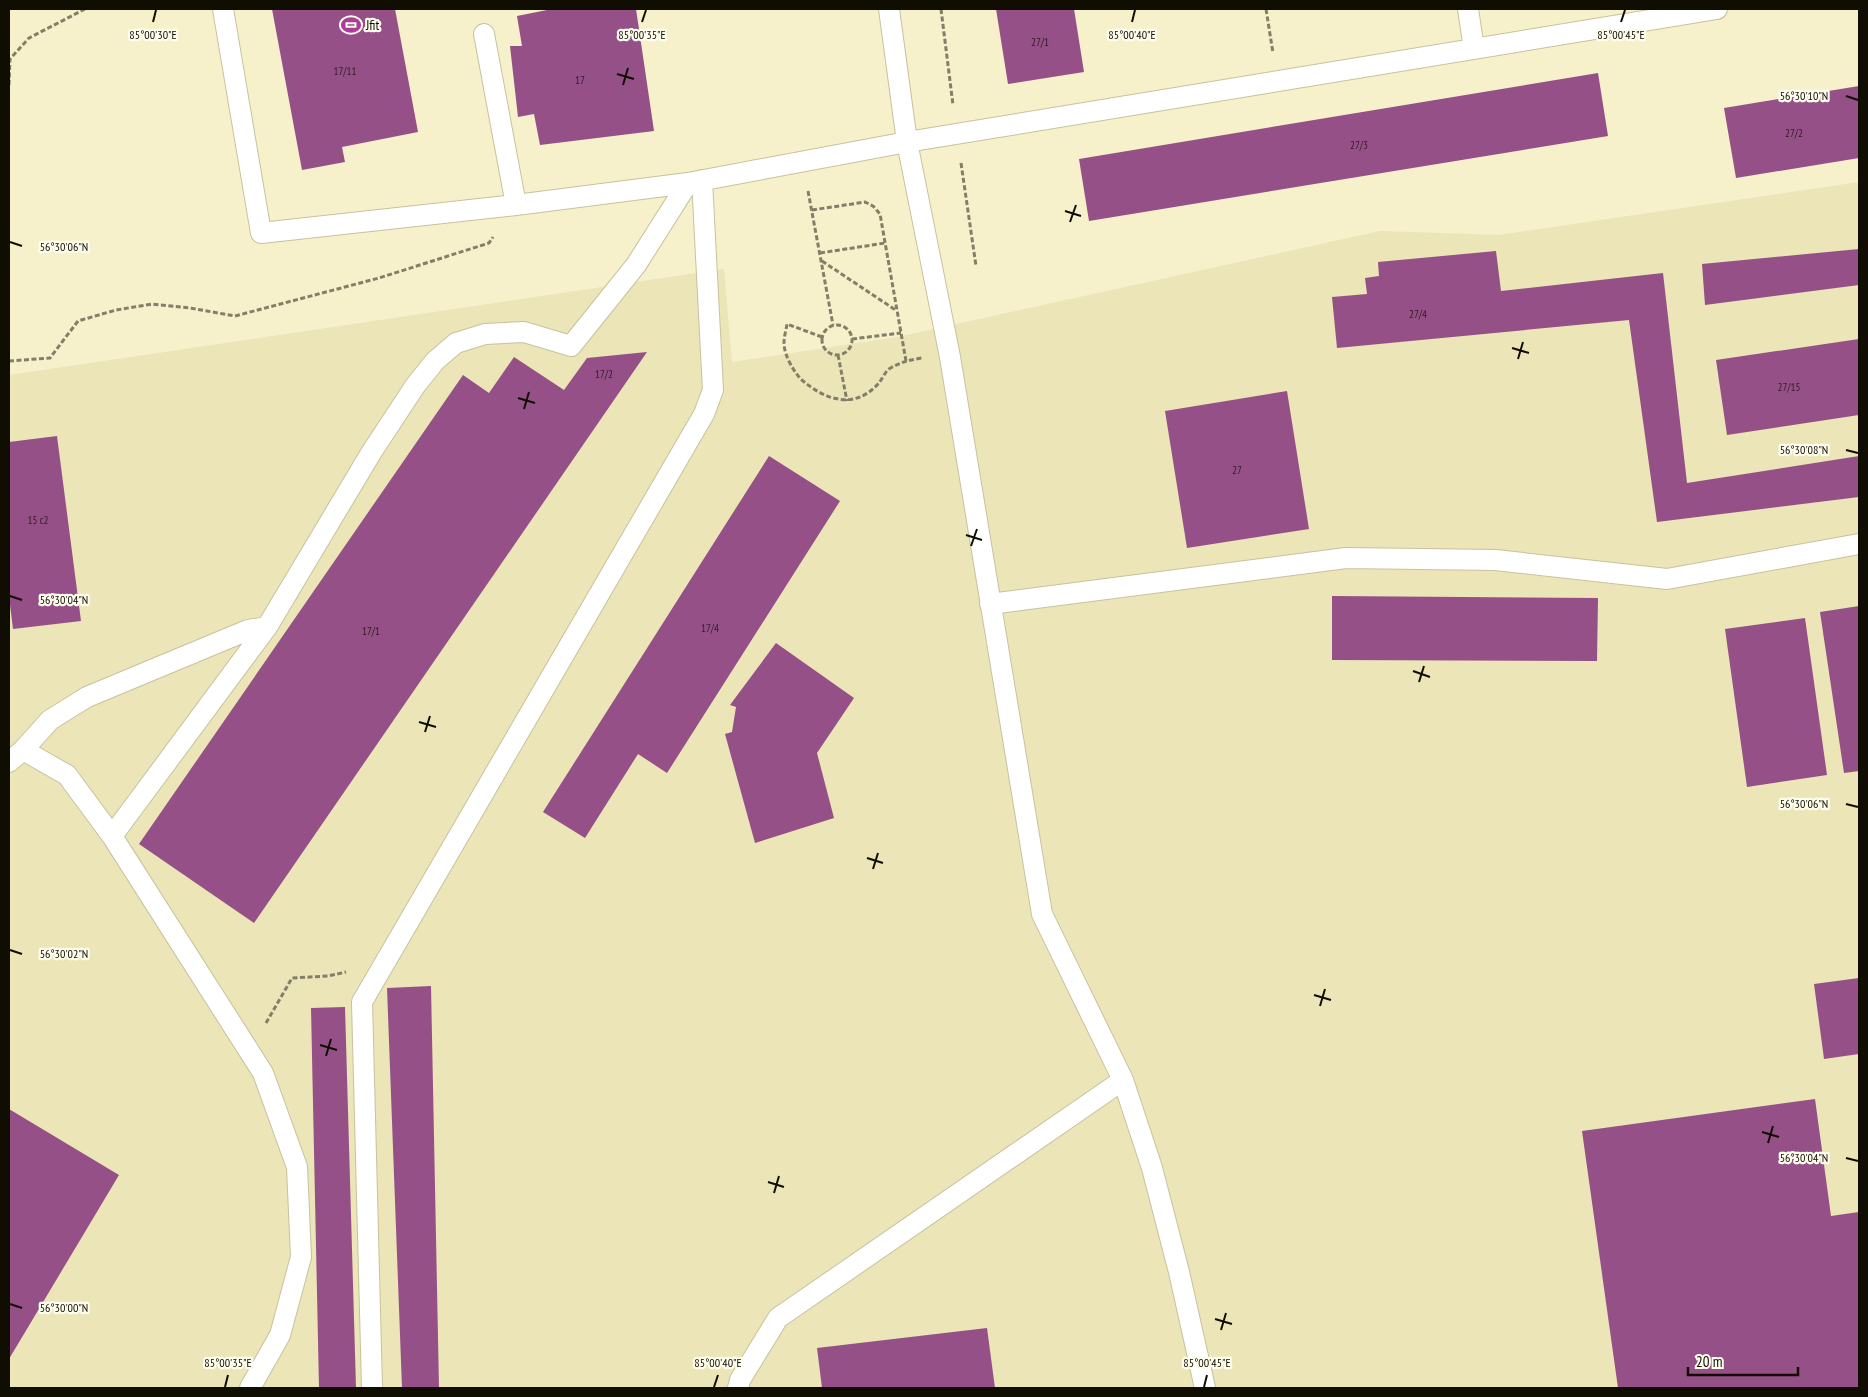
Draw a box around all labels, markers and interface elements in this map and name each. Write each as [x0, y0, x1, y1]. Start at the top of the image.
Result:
sports icon: Jfit [340, 14, 362, 36]
place label: Jfit [365, 16, 379, 34]
text: 85°00'30"E [129, 27, 177, 42]
text: 85°00'35"E [618, 27, 666, 42]
text: 85°00'40"E [1108, 27, 1156, 42]
text: 85°00'45"E [1597, 27, 1645, 42]
house number: 27/1 [1031, 35, 1049, 49]
house number: 17/11 [333, 64, 357, 78]
house number: 17 [575, 73, 585, 87]
text: 56°30'10"N [1780, 88, 1828, 103]
house number: 27/2 [1785, 126, 1803, 140]
house number: 27/3 [1350, 138, 1368, 152]
text: 56°30'06"N [40, 239, 88, 254]
house number: 27/4 [1409, 307, 1427, 321]
house number: 17/2 [595, 367, 613, 381]
house number: 27/15 [1777, 380, 1801, 394]
text: 56°30'08"N [1780, 442, 1828, 457]
house number: 27 [1232, 463, 1242, 477]
house number: 15 с2 [27, 513, 49, 527]
text: 56°30'04"N [40, 592, 88, 607]
house number: 17/4 [701, 621, 719, 635]
house number: 17/1 [362, 624, 380, 638]
text: 56°30'06"N [1780, 796, 1828, 811]
text: 56°30'02"N [40, 946, 88, 961]
text: 56°30'04"N [1780, 1150, 1828, 1165]
text: 56°30'00"N [40, 1300, 88, 1315]
scale bar [1688, 1344, 1798, 1376]
text: 20 m [1696, 1352, 1722, 1371]
text: 85°00'35"E [204, 1355, 252, 1370]
text: 85°00'40"E [694, 1355, 742, 1370]
text: 85°00'45"E [1183, 1355, 1231, 1370]

